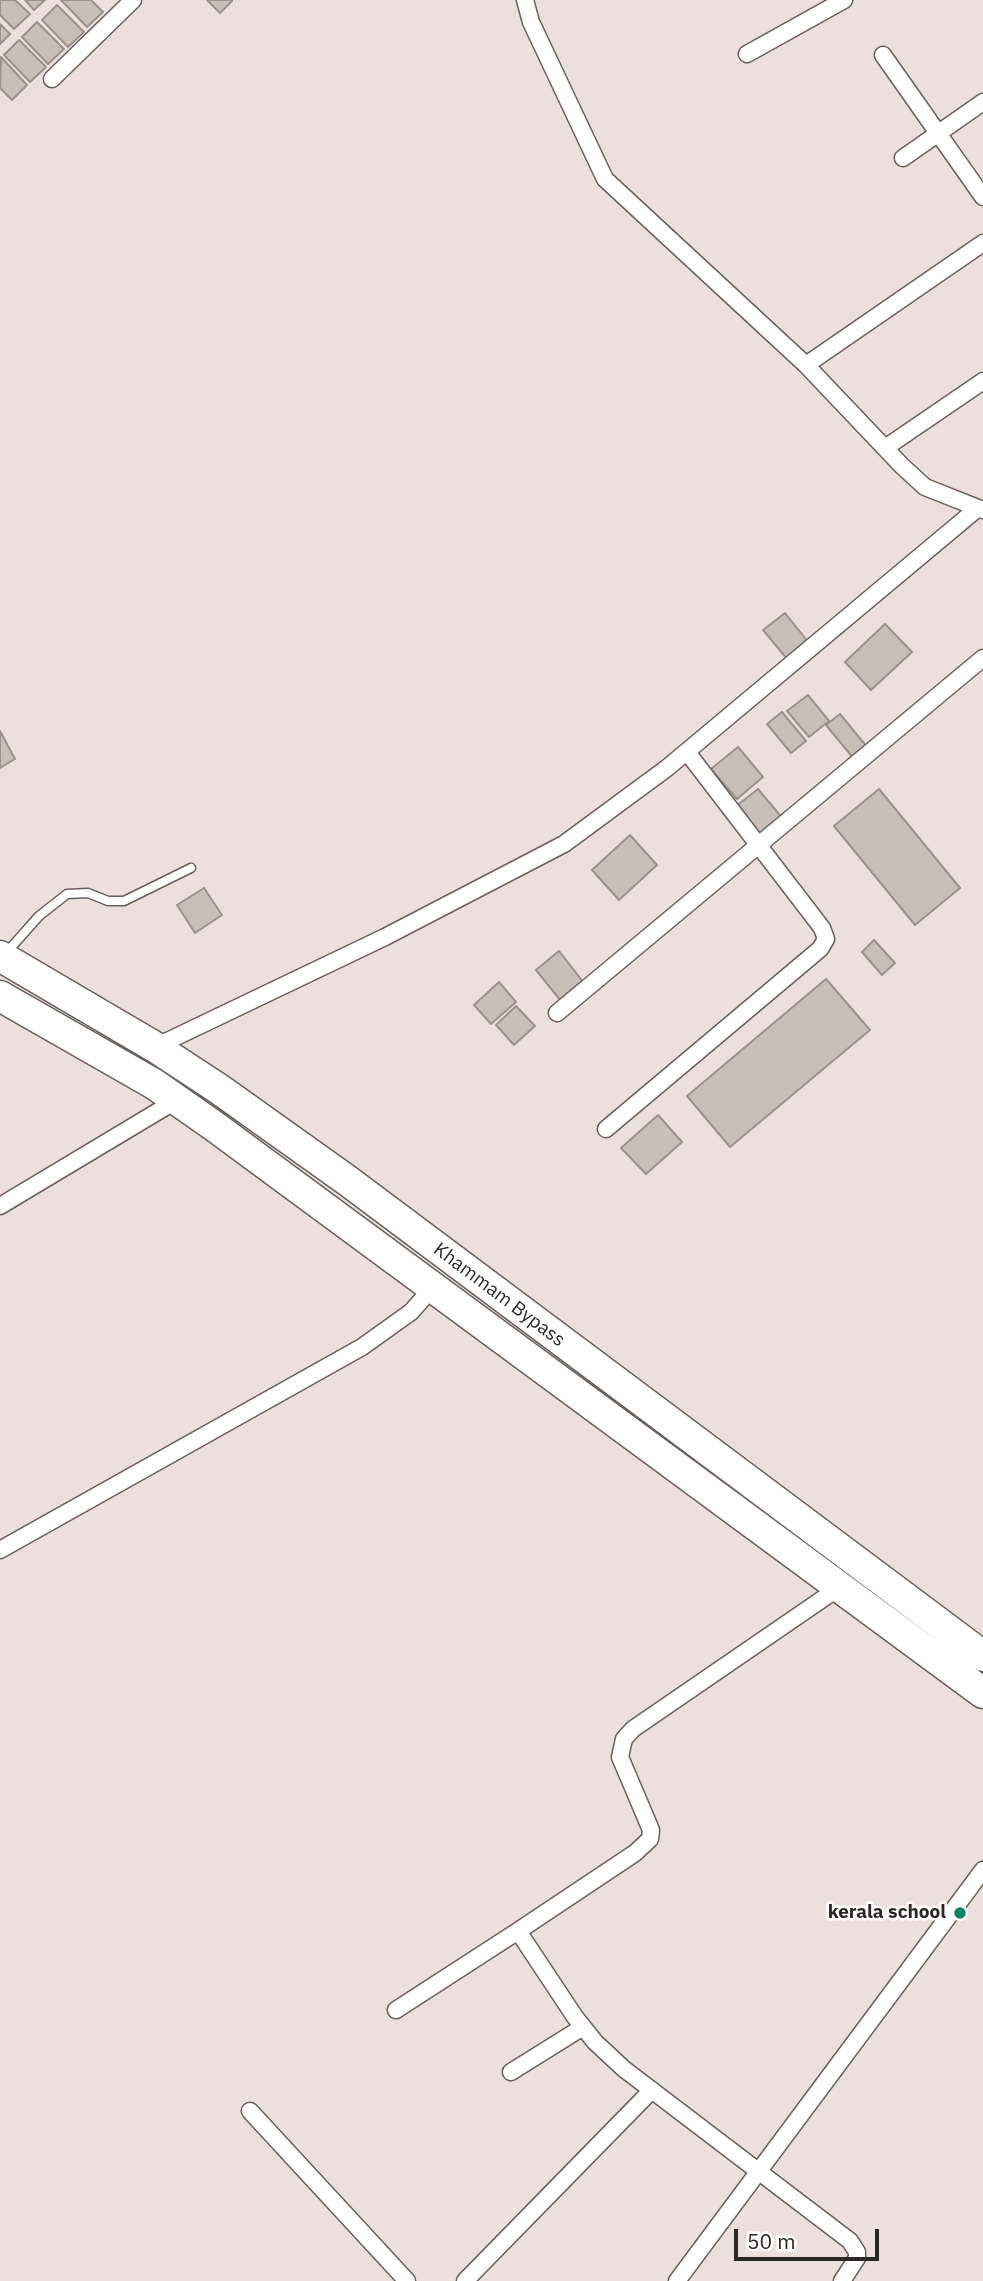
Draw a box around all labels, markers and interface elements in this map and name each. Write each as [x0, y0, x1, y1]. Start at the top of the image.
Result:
street label: Khammam Bypass [429, 1238, 569, 1352]
place label: kerala school [828, 1902, 946, 1924]
marker: kerala school [952, 1905, 968, 1921]
scale bar [738, 2214, 883, 2258]
text: 50 m [747, 2227, 796, 2255]

